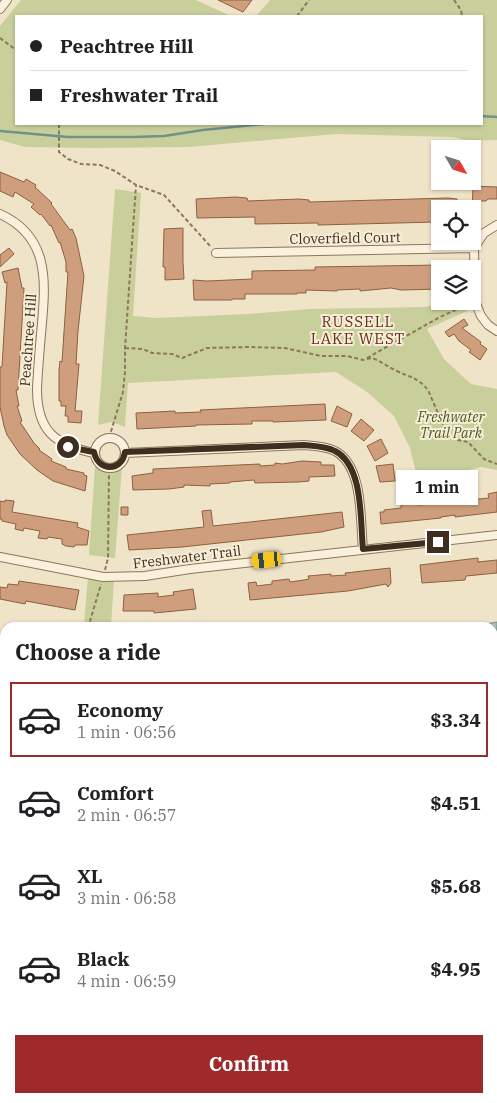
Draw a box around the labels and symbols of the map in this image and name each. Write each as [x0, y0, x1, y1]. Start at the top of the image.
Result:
north arrow [431, 140, 481, 190]
street label: Cloverfield Court [289, 228, 401, 248]
street label: Peachtree Hill [16, 293, 40, 387]
district label: RUSSELL LAKE WEST [311, 312, 405, 348]
park label: Freshwater Trail Park [416, 408, 485, 442]
route start [57, 436, 79, 458]
callout: 1 min [397, 470, 479, 504]
route end [427, 531, 449, 553]
street label: Freshwater Trail [132, 541, 242, 573]
car [251, 551, 282, 569]

